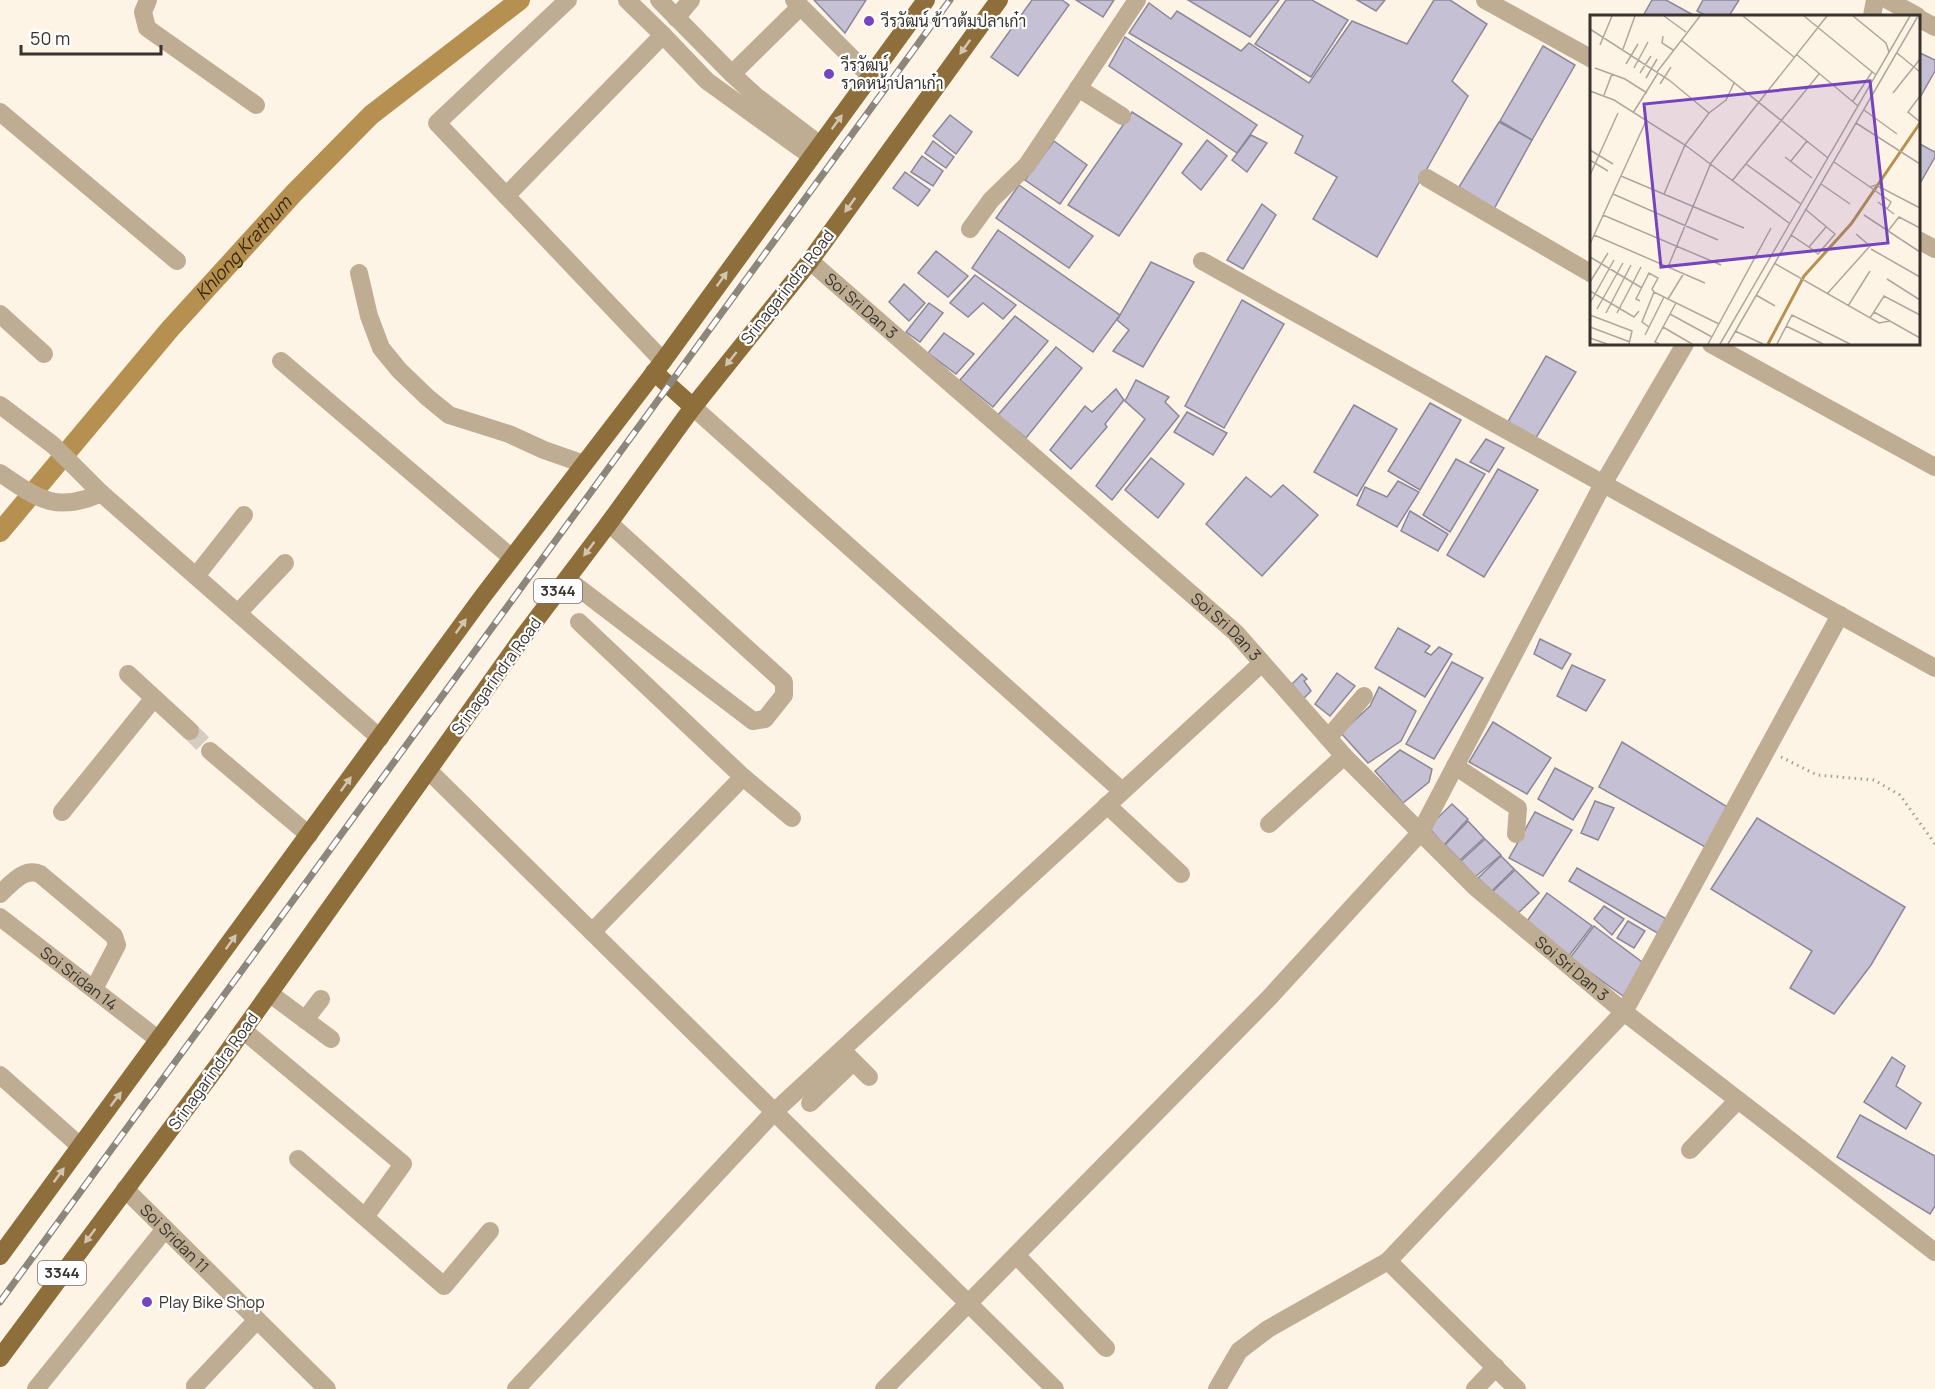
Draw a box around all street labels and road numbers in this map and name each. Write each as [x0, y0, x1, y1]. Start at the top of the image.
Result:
street label: Srinagarindra Road [735, 225, 839, 349]
street label: Soi Sri Dan 3 [820, 268, 902, 344]
road number: 3344 [534, 579, 582, 603]
street label: Soi Sri Dan 3 [1186, 587, 1266, 665]
street label: Srinagarindra Road [446, 613, 546, 739]
street label: Soi Sri Dan 3 [1530, 931, 1614, 1006]
street label: Soi Sridan 14 [36, 941, 122, 1015]
street label: Srinagarindra Road [163, 1008, 263, 1134]
street label: Soi Sridan 11 [135, 1199, 214, 1277]
road number: 3344 [38, 1261, 86, 1285]

